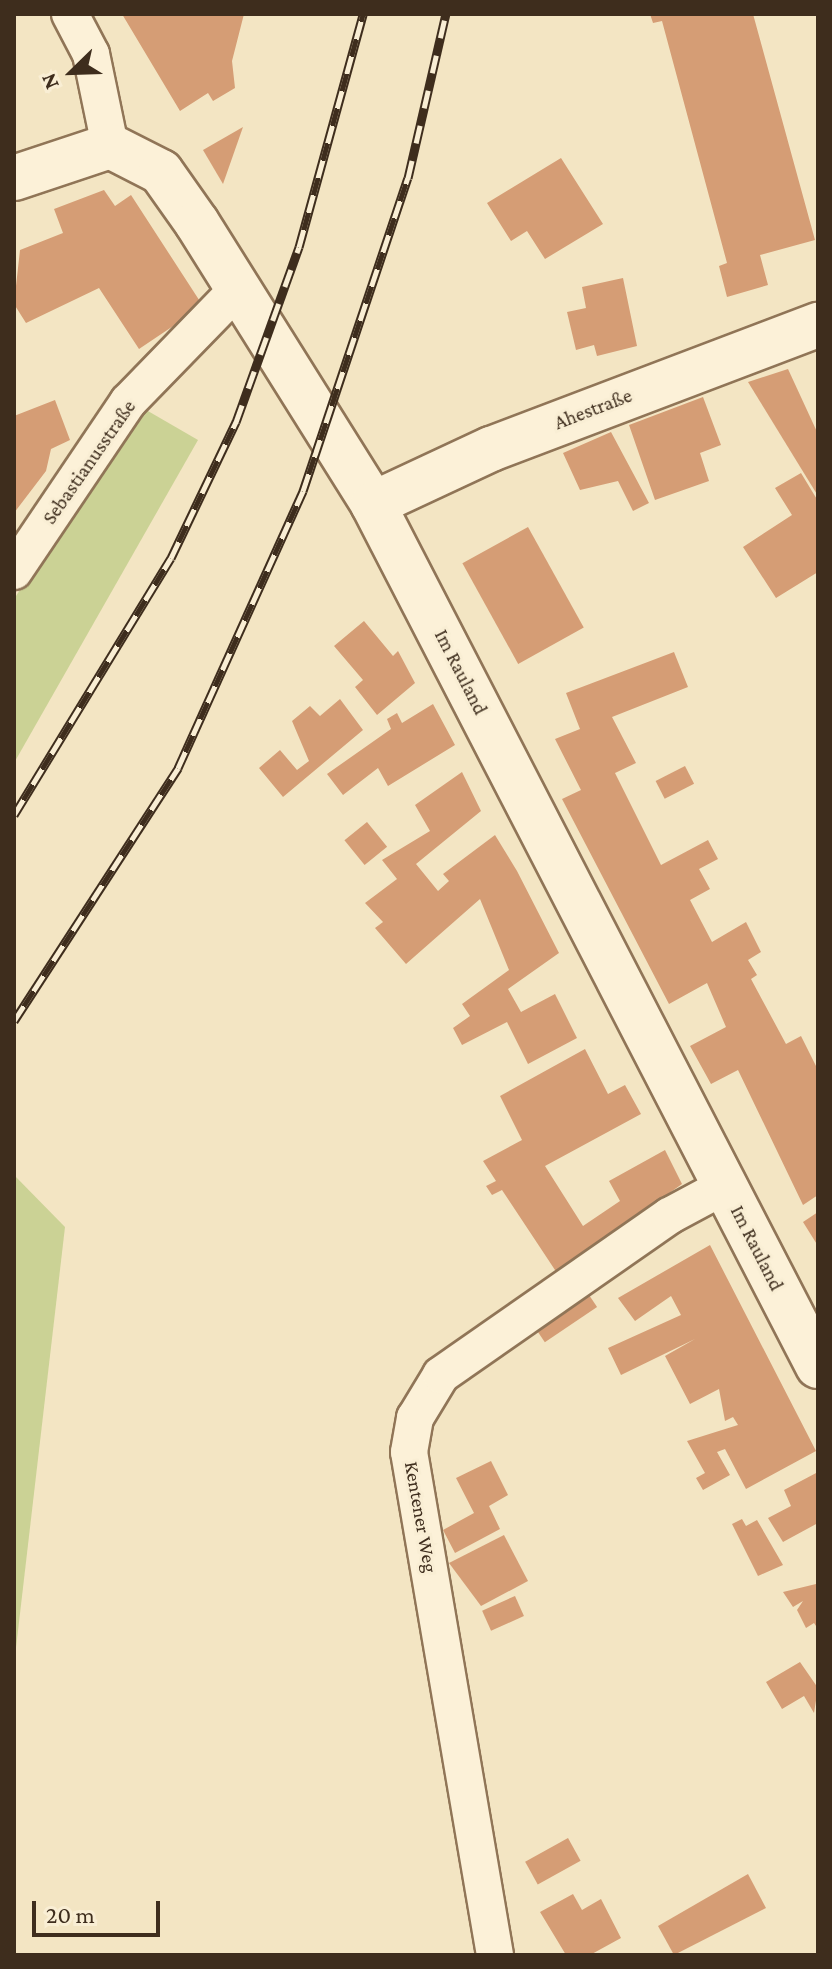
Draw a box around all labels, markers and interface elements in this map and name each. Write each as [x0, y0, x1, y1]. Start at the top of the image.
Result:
north arrow [32, 32, 112, 112]
text: N [35, 70, 64, 93]
street label: Ahestraße [551, 383, 635, 435]
street label: Sebastianusstraße [37, 395, 141, 529]
street label: Im Rauland [429, 625, 493, 719]
street label: Im Rauland [725, 1201, 789, 1295]
street label: Kentener Weg [399, 1460, 443, 1574]
scale bar [36, 1885, 164, 1935]
text: 20 m [46, 1901, 95, 1928]

